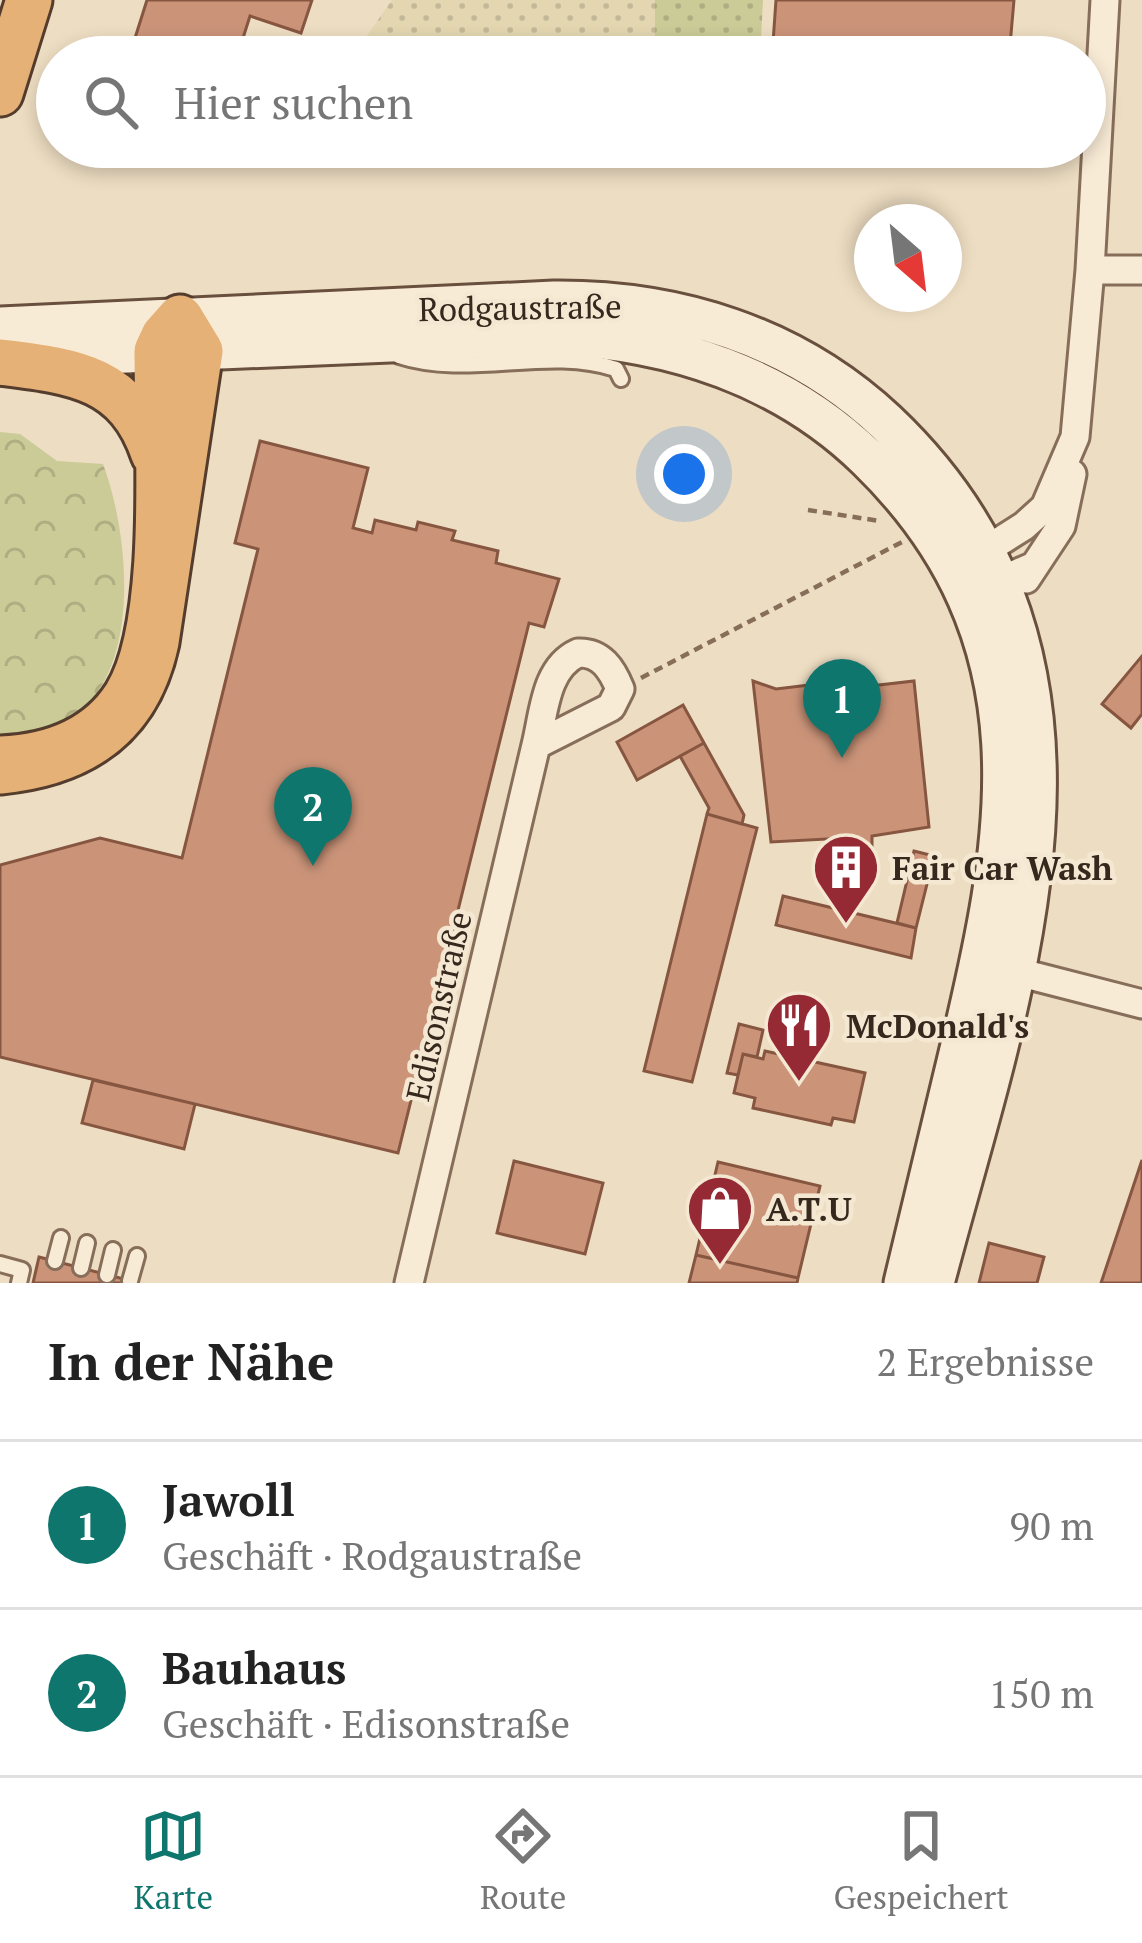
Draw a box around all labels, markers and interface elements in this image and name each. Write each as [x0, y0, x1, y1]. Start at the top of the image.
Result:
search box [36, 36, 1106, 168]
icon: search [78, 69, 144, 135]
text: Hier suchen [174, 72, 413, 132]
north arrow [854, 204, 962, 312]
street label: Rodgaustraße [418, 284, 622, 330]
your location [654, 444, 714, 504]
pin: 1 [803, 659, 881, 758]
pin: 2 [274, 767, 352, 866]
building icon: Fair Car Wash [811, 832, 881, 926]
place label: Fair Car Wash [892, 846, 1113, 889]
street label: Edisonstraße [395, 907, 481, 1105]
restaurant icon: McDonald's [764, 990, 834, 1084]
place label: McDonald's [846, 1004, 1029, 1047]
shop icon: A.T.U [685, 1173, 755, 1267]
place label: A.T.U [766, 1187, 852, 1230]
text: In der Nähe [48, 1327, 334, 1395]
text: 2 Ergebnisse [876, 1335, 1094, 1387]
text: Jawoll [162, 1469, 295, 1529]
text: 1 [76, 1499, 98, 1551]
text: 90 m [1009, 1499, 1094, 1551]
text: Geschäft · Rodgaustraße [162, 1529, 582, 1581]
text: Bauhaus [162, 1637, 346, 1697]
text: 2 [76, 1667, 98, 1719]
text: 150 m [989, 1667, 1094, 1719]
text: Geschäft · Edisonstraße [162, 1697, 570, 1749]
tab: Karte [133, 1803, 213, 1918]
tab: Route [480, 1803, 566, 1918]
tab: Gespeichert [833, 1803, 1008, 1918]

